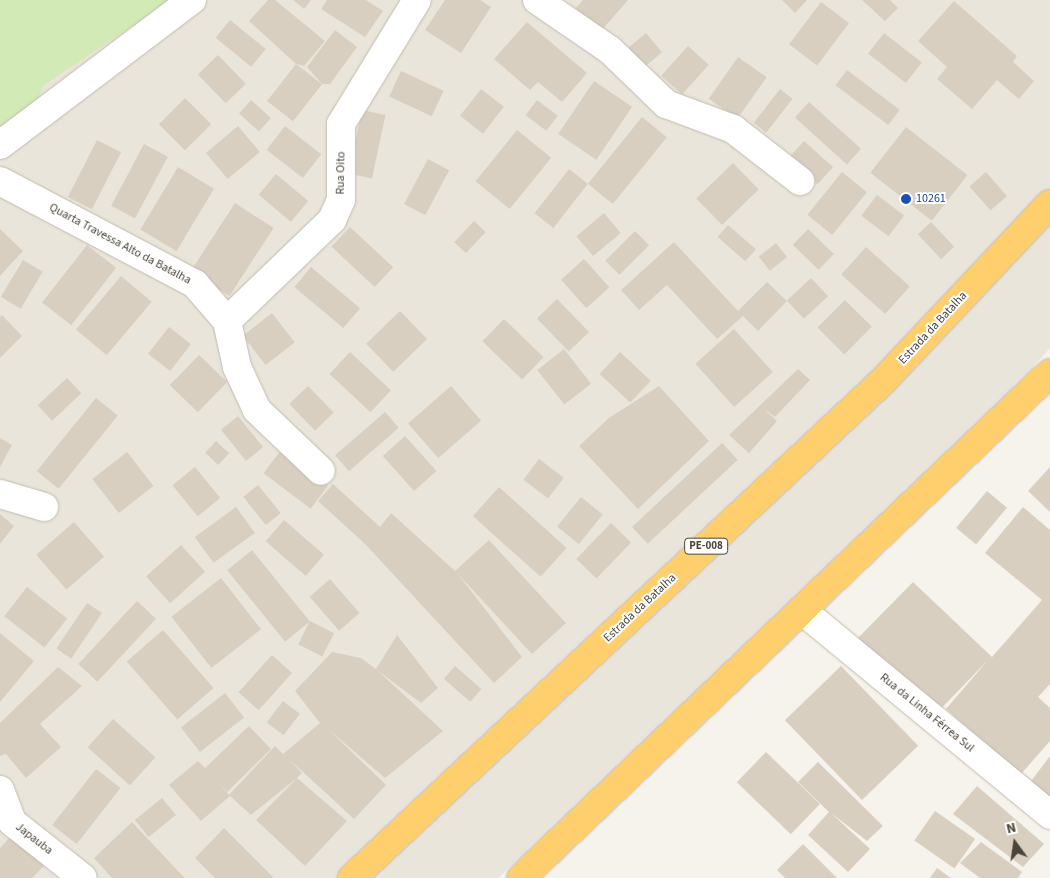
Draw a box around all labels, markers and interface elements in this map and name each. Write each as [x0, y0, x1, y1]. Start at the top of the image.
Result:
street label: Rua Oito [333, 151, 349, 195]
place label: 10261 [916, 192, 946, 206]
marker: 10261 [900, 193, 912, 205]
street label: Quarta Travessa Alto da Batalha [47, 200, 193, 288]
street label: Estrada da Batalha [896, 289, 970, 367]
road number: PE-008 [684, 538, 728, 554]
street label: Estrada da Batalha [601, 571, 679, 645]
street label: Rua da Linha Férrea Sul [877, 670, 977, 756]
north arrow [990, 818, 1040, 868]
text: N [1004, 818, 1018, 839]
street label: Japauba [12, 820, 56, 858]

